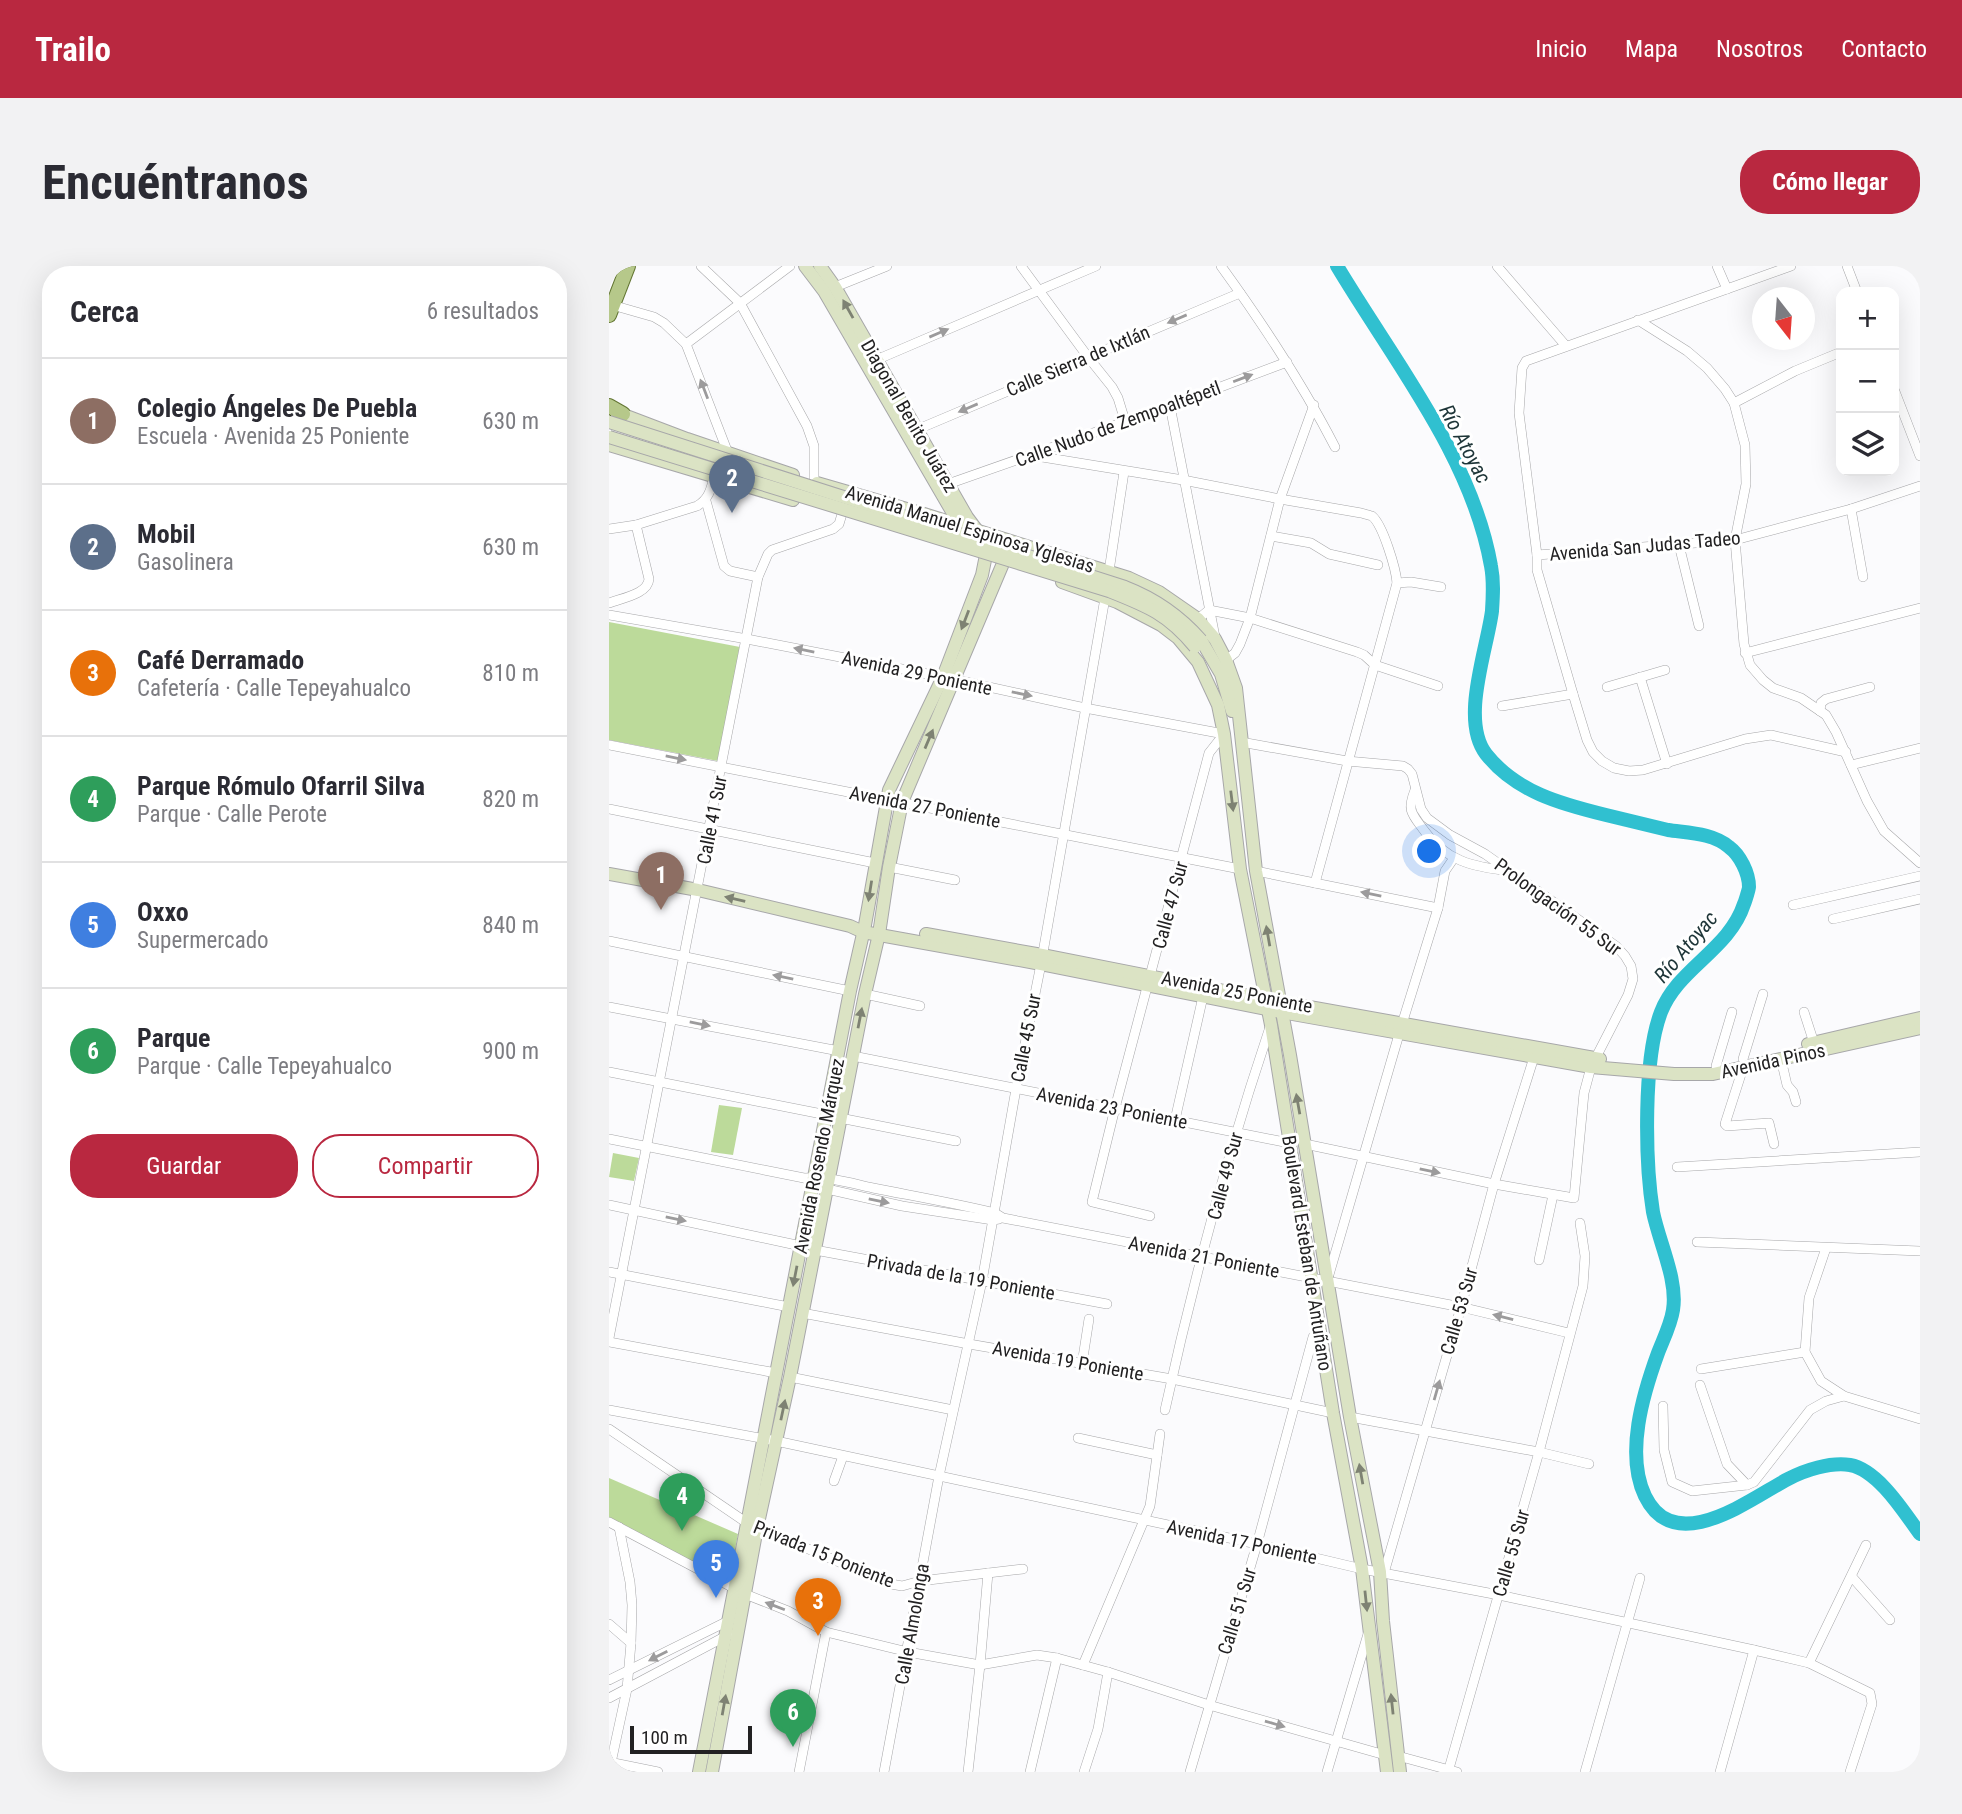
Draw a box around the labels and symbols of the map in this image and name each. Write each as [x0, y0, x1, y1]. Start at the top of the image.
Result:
north arrow [1752, 287, 1815, 350]
one-way arrow [842, 299, 854, 319]
one-way arrow [1167, 313, 1187, 325]
street label: Calle Sierra de Ixtlán [1003, 320, 1153, 402]
one-way arrow [929, 327, 949, 339]
street label: Diagonal Benito Juárez [856, 335, 962, 497]
one-way arrow [1232, 373, 1253, 384]
street label: Calle Nudo de Zempoaltépetl [1012, 376, 1224, 472]
one-way arrow [698, 379, 709, 400]
water label: Río Atoyac [1434, 401, 1496, 487]
one-way arrow [958, 402, 978, 414]
pin: 2 [709, 455, 755, 513]
street label: Avenida Manuel Espinosa Yglesias [843, 480, 1097, 578]
street label: Avenida San Judas Tadeo [1548, 526, 1742, 566]
one-way arrow [959, 609, 970, 630]
one-way arrow [793, 644, 815, 655]
street label: Avenida 29 Poniente [840, 646, 994, 700]
one-way arrow [1011, 689, 1033, 700]
one-way arrow [924, 729, 935, 750]
one-way arrow [665, 752, 687, 763]
street label: Calle 41 Sur [692, 774, 732, 866]
street label: Avenida 27 Poniente [848, 781, 1002, 833]
one-way arrow [1227, 790, 1238, 812]
your location [1412, 834, 1446, 868]
pin: 1 [638, 852, 684, 910]
street label: Prolongación 55 Sur [1490, 853, 1626, 961]
street label: Calle 47 Sur [1147, 858, 1193, 951]
one-way arrow [865, 880, 876, 902]
one-way arrow [1360, 889, 1382, 900]
one-way arrow [724, 893, 746, 904]
water label: Río Atoyac [1649, 907, 1723, 987]
one-way arrow [1262, 925, 1273, 947]
street label: Avenida 25 Poniente [1160, 966, 1314, 1018]
one-way arrow [772, 971, 794, 982]
street label: Calle 45 Sur [1006, 992, 1046, 1084]
one-way arrow [855, 1007, 866, 1029]
one-way arrow [689, 1019, 711, 1030]
street label: Avenida Pinos [1719, 1039, 1827, 1083]
street label: Avenida Rosendo Márquez [789, 1056, 849, 1256]
street label: Avenida 23 Poniente [1035, 1082, 1189, 1134]
one-way arrow [1292, 1093, 1303, 1115]
street label: Calle 49 Sur [1202, 1129, 1248, 1222]
street label: Boulevard Esteban de Antuñano [1277, 1134, 1337, 1372]
one-way arrow [1419, 1165, 1441, 1176]
one-way arrow [868, 1195, 890, 1206]
one-way arrow [665, 1213, 687, 1224]
street label: Avenida 21 Poniente [1127, 1231, 1281, 1283]
street label: Privada de la 19 Poniente [865, 1249, 1057, 1305]
street label: Calle 53 Sur [1436, 1264, 1482, 1357]
one-way arrow [790, 1265, 801, 1287]
one-way arrow [1492, 1311, 1514, 1322]
street label: Avenida 19 Poniente [991, 1336, 1145, 1386]
one-way arrow [1432, 1379, 1443, 1401]
one-way arrow [777, 1399, 788, 1421]
one-way arrow [1355, 1463, 1366, 1485]
pin: 4 [659, 1473, 705, 1531]
street label: Calle 55 Sur [1488, 1506, 1534, 1599]
street label: Privada 15 Poniente [750, 1515, 898, 1593]
street label: Avenida 17 Poniente [1165, 1515, 1319, 1569]
pin: 5 [693, 1540, 739, 1598]
street label: Calle Almolonga [890, 1562, 934, 1686]
street label: Calle 51 Sur [1213, 1564, 1261, 1657]
pin: 3 [795, 1578, 841, 1636]
one-way arrow [1360, 1590, 1371, 1612]
one-way arrow [764, 1600, 785, 1611]
one-way arrow [647, 1649, 667, 1661]
pin: 6 [770, 1689, 816, 1747]
one-way arrow [1386, 1693, 1397, 1715]
one-way arrow [719, 1694, 730, 1716]
one-way arrow [1265, 1719, 1286, 1729]
scale bar [630, 1723, 753, 1755]

